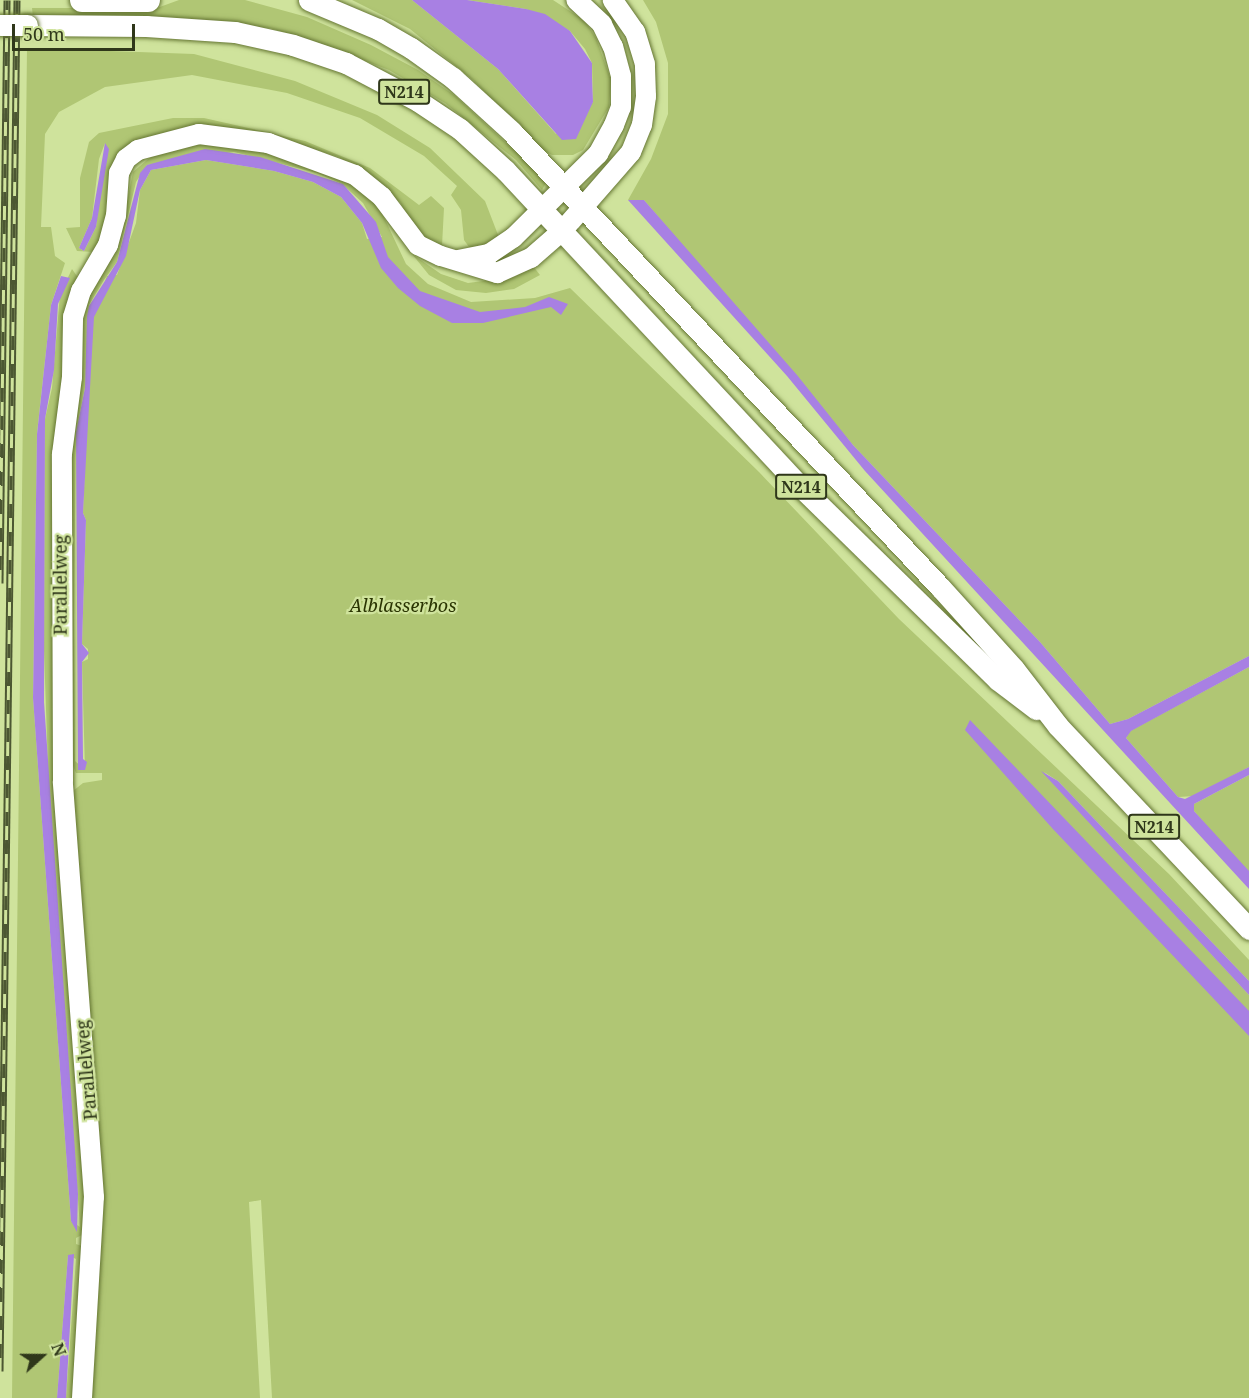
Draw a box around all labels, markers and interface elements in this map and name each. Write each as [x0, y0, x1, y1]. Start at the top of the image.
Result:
scale bar [15, 12, 138, 50]
text: 50 m [23, 22, 65, 46]
road number: N214 [377, 79, 431, 105]
road number: N214 [774, 474, 828, 500]
street label: Parallelweg [49, 535, 71, 635]
park label: Alblasserbos [350, 594, 456, 616]
road number: N214 [1127, 814, 1181, 840]
street label: Parallelweg [71, 1019, 101, 1121]
north arrow [12, 1326, 72, 1386]
text: N [46, 1340, 71, 1359]

